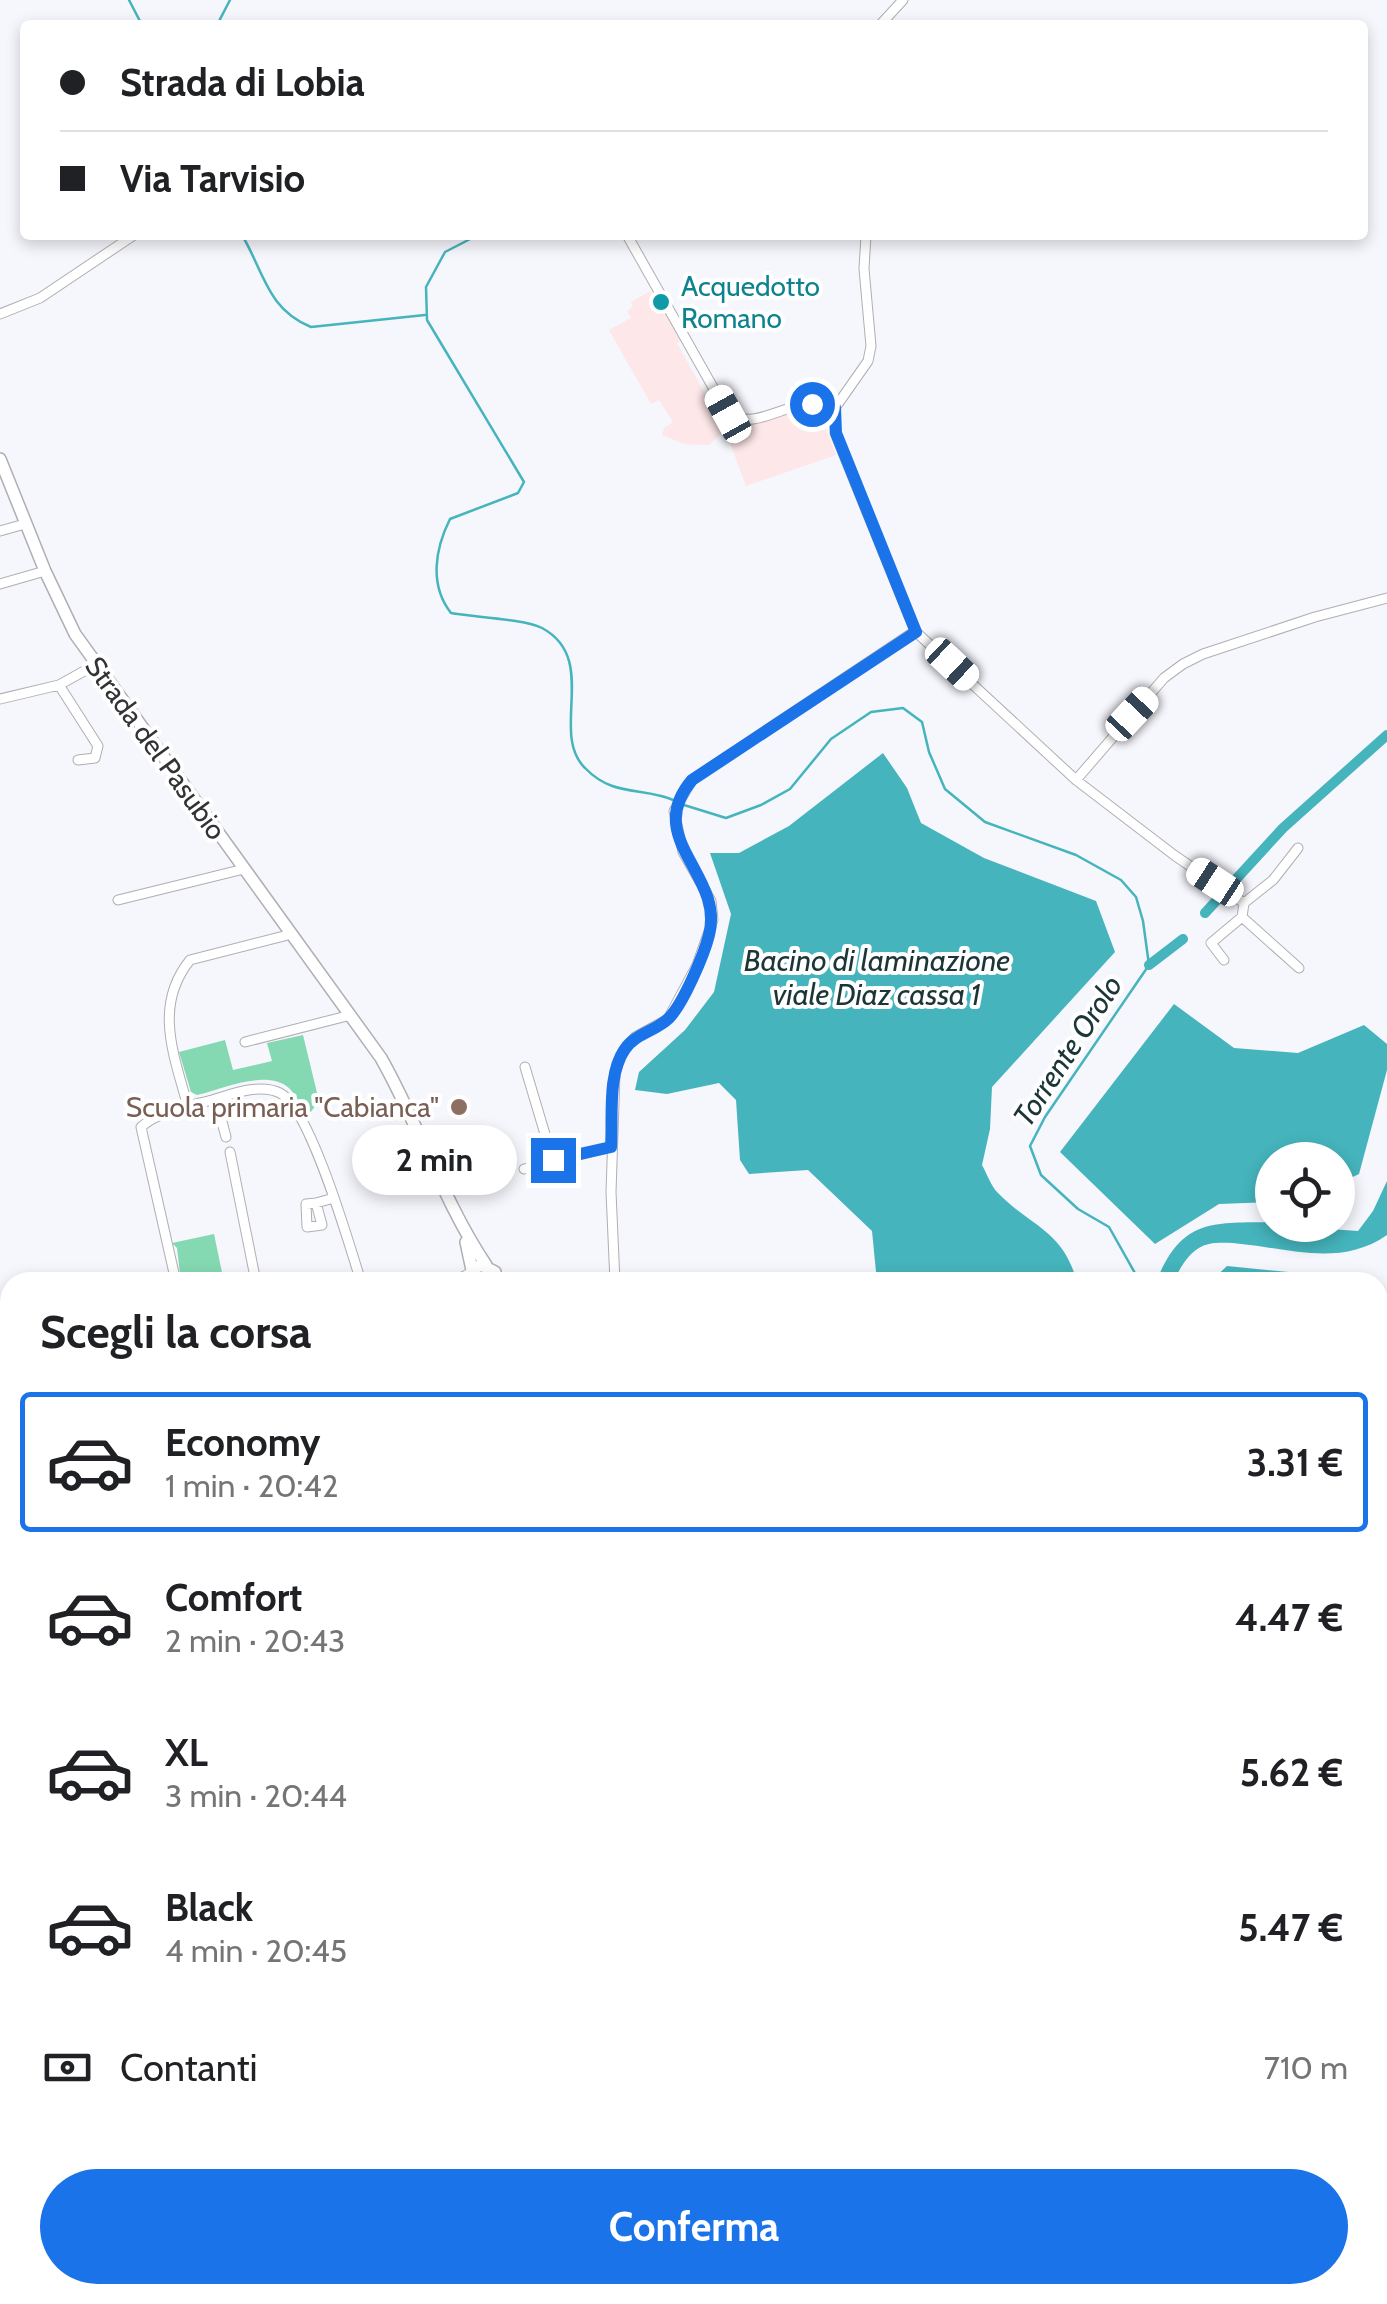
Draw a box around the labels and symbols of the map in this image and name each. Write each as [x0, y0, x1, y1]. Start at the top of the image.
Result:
place label: Acquedotto Romano [681, 269, 820, 335]
marker: Acquedotto Romano [650, 291, 672, 313]
car [700, 380, 756, 448]
route start [790, 382, 835, 427]
car [920, 633, 984, 695]
street label: Strada del Pasubio [78, 650, 234, 846]
car [1101, 682, 1163, 746]
car [1182, 853, 1248, 911]
water label: Bacino di laminazione viale Diaz cassa 1 [744, 942, 1010, 1013]
water label: Torrente Orolo [1005, 968, 1130, 1133]
place label: Scuola primaria "Cabianca" [126, 1090, 439, 1124]
marker: Scuola primaria "Cabianca" [448, 1096, 470, 1118]
callout: 2 min [353, 1125, 518, 1195]
route end [531, 1138, 576, 1183]

